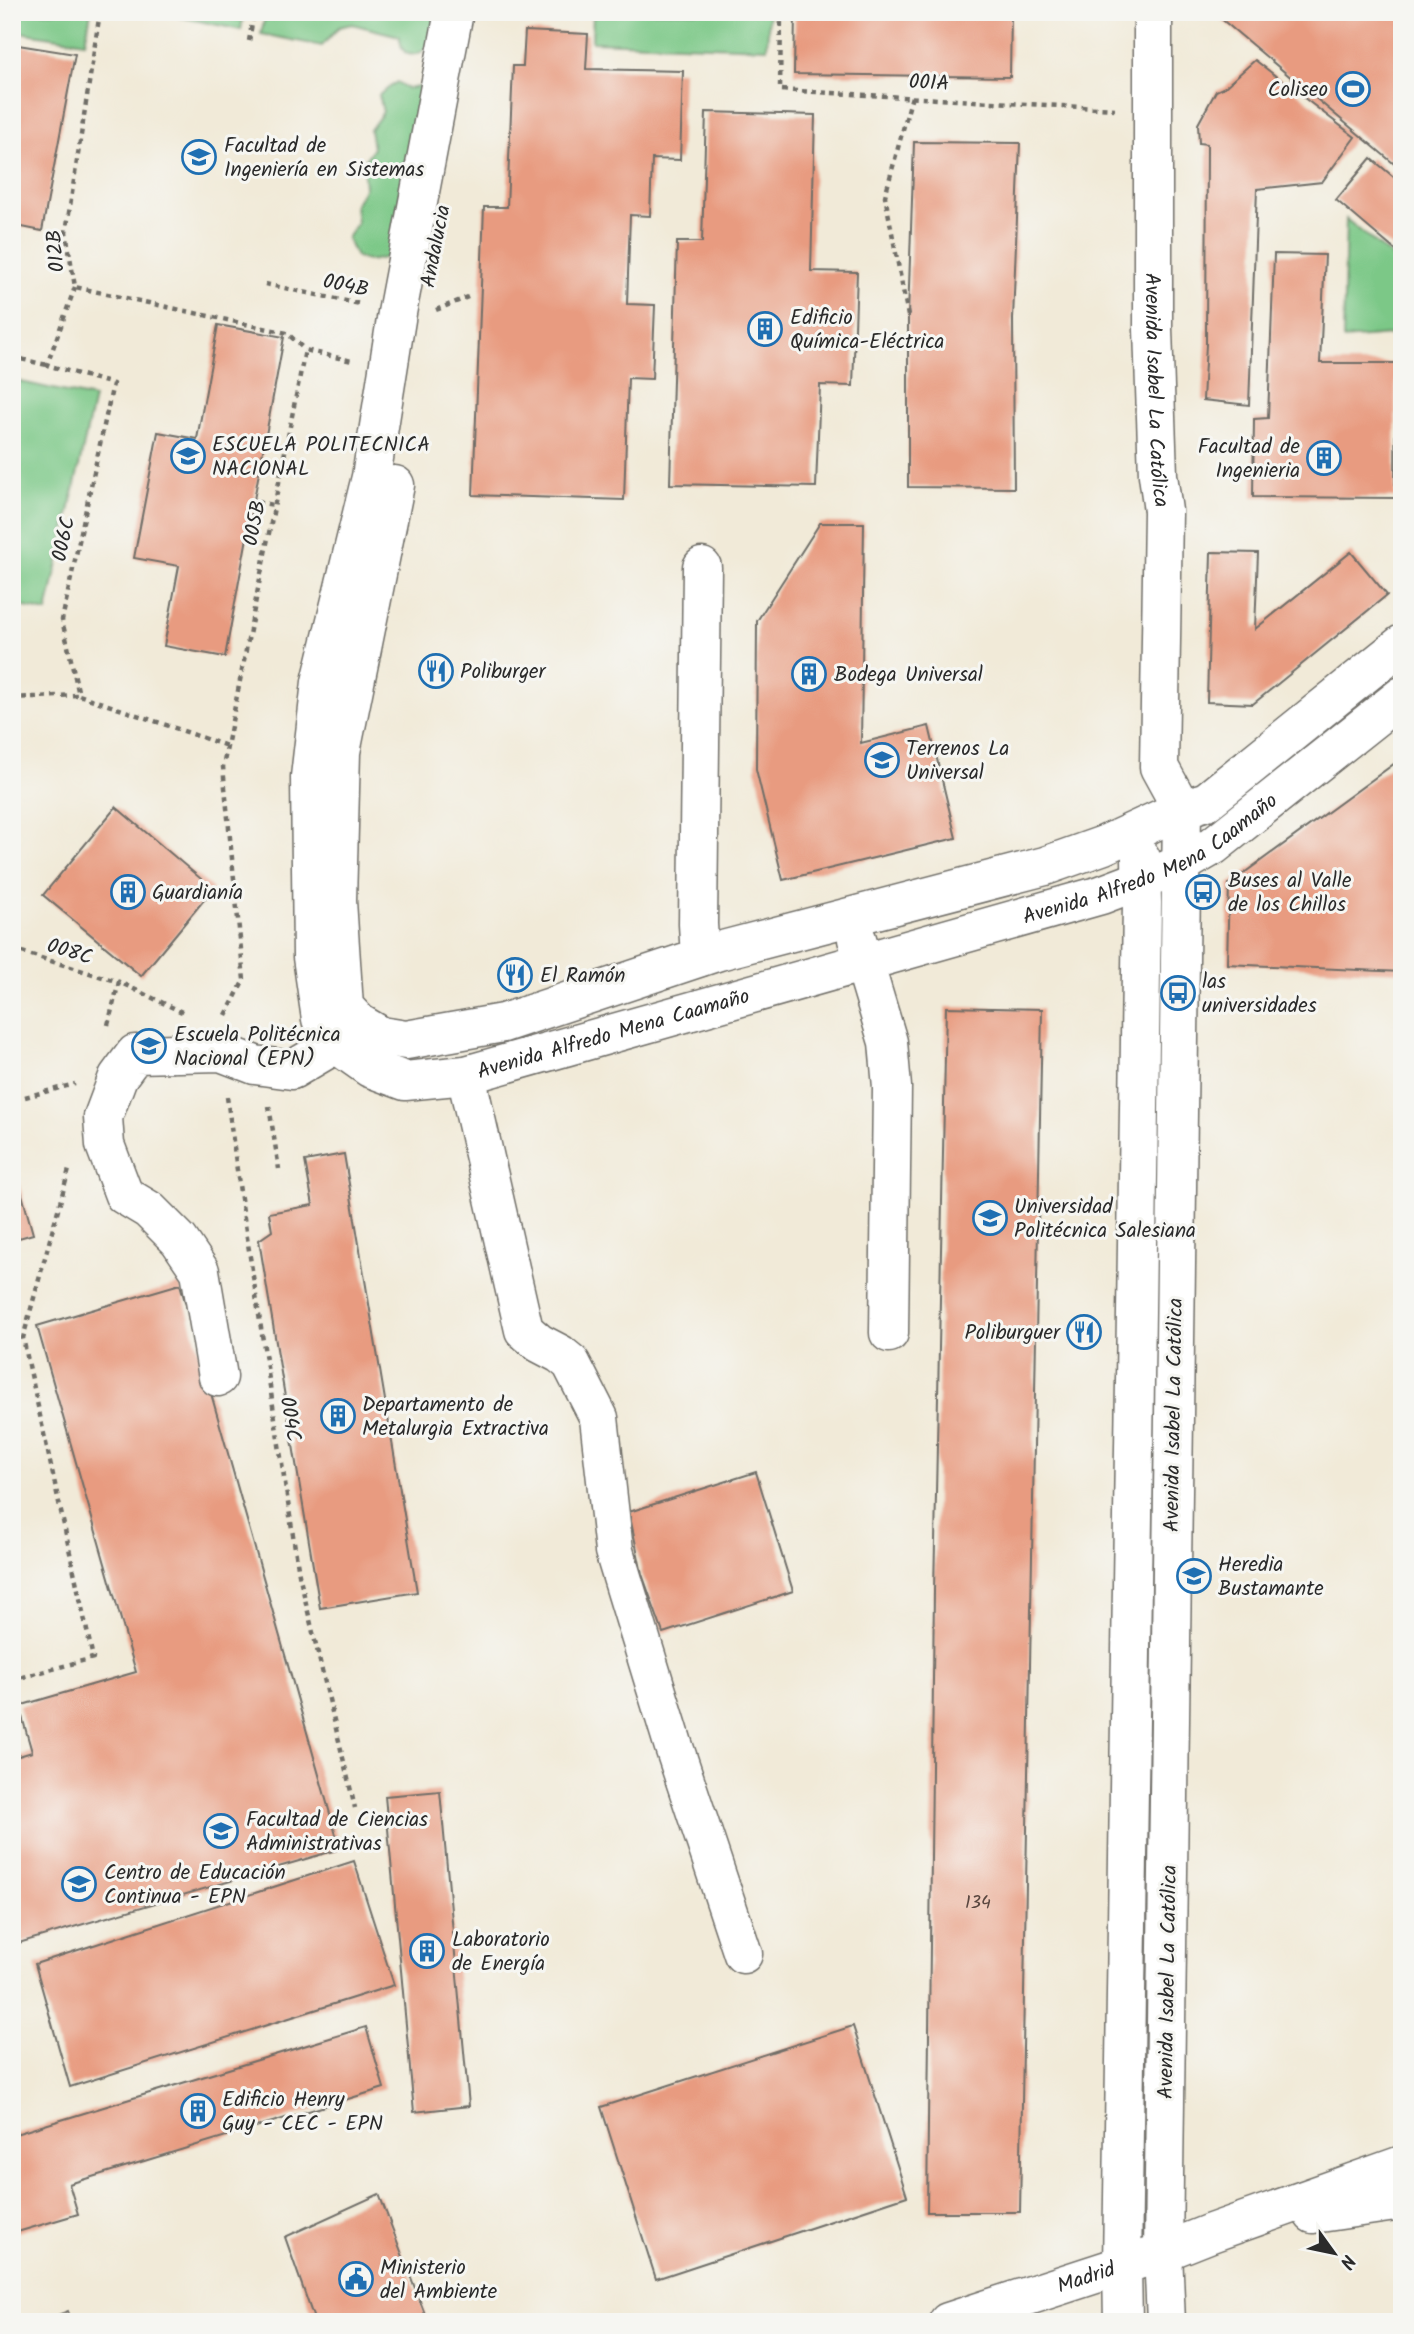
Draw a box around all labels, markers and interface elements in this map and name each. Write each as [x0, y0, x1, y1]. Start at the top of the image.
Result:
street label: 001A [908, 66, 950, 101]
sports icon: Coliseo [1334, 70, 1372, 108]
place label: Coliseo [1268, 74, 1328, 107]
place label: Facultad de Ingeniería en Sistemas [224, 130, 424, 187]
school or university icon: Facultad de Ingeniería en Sistemas [180, 138, 218, 176]
street label: Andalucia [412, 202, 461, 291]
street label: 012B [38, 228, 75, 274]
street label: 004B [320, 266, 372, 307]
street label: Avenida Isabel La Católica [1135, 273, 1177, 509]
place label: Edificio Química-Eléctrica [790, 302, 944, 359]
building icon: Edificio Química-Eléctrica [746, 310, 784, 348]
place label: ESCUELA POLITECNICA NACIONAL [212, 429, 430, 486]
place label: Facultad de Ingenieria [1198, 431, 1301, 488]
school or university icon: ESCUELA POLITECNICA NACIONAL [169, 437, 207, 475]
building icon: Facultad de Ingenieria [1305, 439, 1343, 477]
street label: 005B [235, 498, 276, 549]
street label: 006C [44, 514, 85, 565]
restaurant icon: Poliburger [417, 652, 455, 690]
building icon: Bodega Universal [790, 655, 828, 693]
place label: Poliburger [460, 656, 547, 689]
place label: Bodega Universal [834, 659, 983, 692]
place label: Terrenos La Universal [906, 733, 1009, 790]
school or university icon: Terrenos La Universal [863, 741, 901, 779]
street label: Avenida Alfredo Mena Caamaño [1019, 786, 1285, 934]
place label: Buses al Valle de los Chillos [1228, 865, 1352, 922]
building icon: Guardianía [109, 873, 147, 911]
bus stop icon: Buses al Valle de los Chillos [1184, 873, 1222, 911]
place label: Guardianía [152, 877, 243, 910]
street label: 008C [43, 930, 96, 975]
restaurant icon: El Ramón [496, 956, 534, 994]
place label: El Ramón [540, 960, 625, 993]
place label: las universidades [1202, 966, 1317, 1023]
bus stop icon: las universidades [1159, 974, 1197, 1012]
street label: Avenida Alfredo Mena Caamaño [473, 980, 754, 1089]
place label: Escuela Politécnica Nacional (EPN) [174, 1019, 341, 1076]
school or university icon: Escuela Politécnica Nacional (EPN) [130, 1027, 168, 1065]
place label: Universidad Politécnica Salesiana [1014, 1191, 1196, 1248]
school or university icon: Universidad Politécnica Salesiana [971, 1199, 1009, 1237]
street label: Avenida Isabel La Católica [1156, 1298, 1193, 1533]
restaurant icon: Poliburguer [1065, 1313, 1103, 1351]
place label: Poliburguer [964, 1317, 1061, 1350]
place label: Departamento de Metalurgia Extractiva [362, 1389, 549, 1446]
street label: 004C [270, 1394, 309, 1444]
building icon: Departamento de Metalurgia Extractiva [319, 1397, 357, 1435]
place label: Heredia Bustamante [1218, 1549, 1324, 1606]
school or university icon: Heredia Bustamante [1175, 1557, 1213, 1595]
place label: Facultad de Ciencias Administrativas [246, 1804, 428, 1861]
school or university icon: Facultad de Ciencias Administrativas [202, 1812, 240, 1850]
place label: Centro de Educación Continua - EPN [104, 1857, 286, 1914]
school or university icon: Centro de Educación Continua - EPN [60, 1865, 98, 1903]
street label: Avenida Isabel La Católica [1150, 1865, 1187, 2100]
house number: 134 [965, 1889, 991, 1918]
place label: Laboratorio de Energía [452, 1924, 550, 1981]
building icon: Laboratorio de Energía [408, 1932, 446, 1970]
place label: Edificio Henry Guy - CEC - EPN [222, 2084, 383, 2141]
building icon: Edificio Henry Guy - CEC - EPN [179, 2092, 217, 2130]
north arrow [1298, 2218, 1368, 2288]
text: N [1331, 2248, 1362, 2274]
place label: Ministerio del Ambiente [380, 2252, 498, 2309]
street label: Madrid [1053, 2253, 1120, 2303]
public building icon: Ministerio del Ambiente [337, 2260, 375, 2298]

